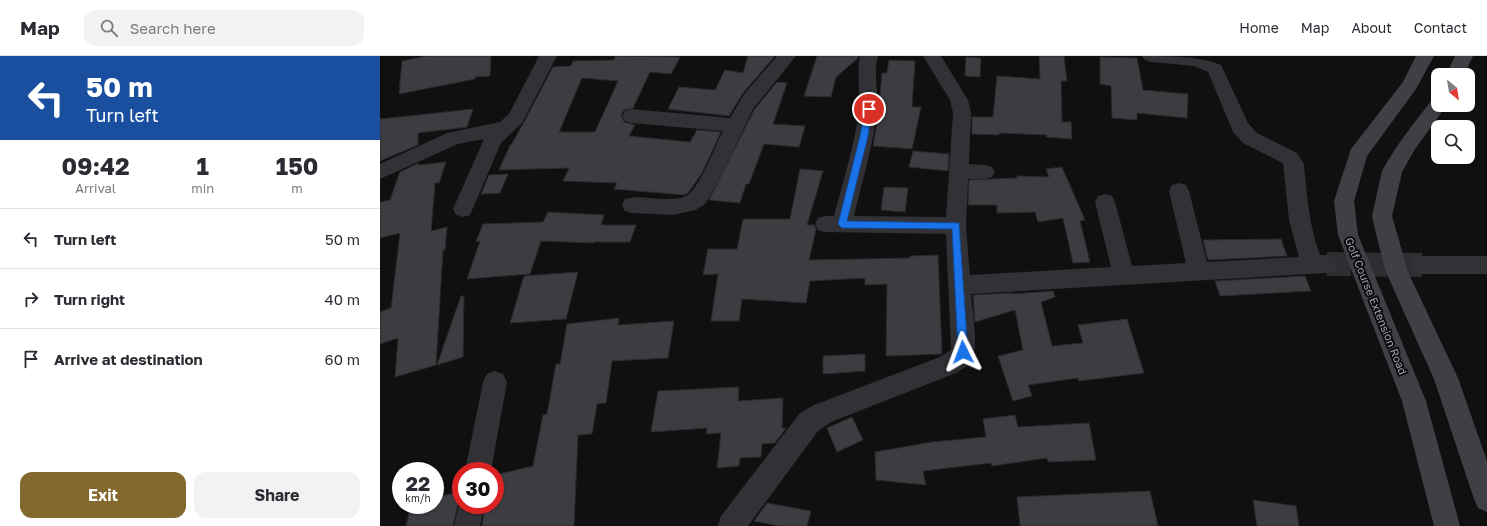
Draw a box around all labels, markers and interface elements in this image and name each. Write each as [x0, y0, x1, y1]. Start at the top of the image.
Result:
search box [84, 10, 364, 46]
text: Map [20, 16, 60, 39]
icon: search [98, 17, 120, 39]
text: Search here [130, 19, 216, 37]
text: Home [1239, 19, 1279, 36]
text: Map [1301, 19, 1329, 36]
text: About [1351, 19, 1392, 36]
text: Contact [1414, 19, 1467, 36]
north arrow [1431, 68, 1475, 112]
map controls [1431, 68, 1475, 164]
text: 50 m [86, 70, 153, 103]
icon: left [20, 72, 72, 124]
pin [852, 92, 886, 126]
icon: arrive [858, 98, 880, 120]
text: Turn left [86, 104, 159, 126]
button: search [1431, 120, 1475, 164]
text: 09:42 [62, 151, 130, 180]
text: 1 [197, 151, 209, 180]
text: 150 [276, 151, 318, 180]
text: Arrival [75, 180, 116, 196]
text: min [191, 180, 214, 196]
text: m [291, 180, 303, 196]
icon: left [20, 228, 42, 250]
text: Turn left [54, 230, 116, 248]
text: 50 m [325, 230, 360, 248]
street label: Golf Course Extension Road [1343, 235, 1410, 376]
icon: right [20, 288, 42, 310]
text: Turn right [54, 290, 125, 308]
text: 40 m [325, 290, 360, 308]
position arrow [942, 331, 984, 373]
icon: arrive [20, 348, 42, 370]
text: Arrive at destination [54, 350, 203, 368]
text: 60 m [325, 350, 360, 368]
speed limit sign: 30 [452, 462, 504, 514]
text: 22 [406, 471, 430, 495]
button: Exit [20, 472, 186, 518]
button: Share [194, 472, 360, 518]
text: km/h [405, 492, 431, 504]

